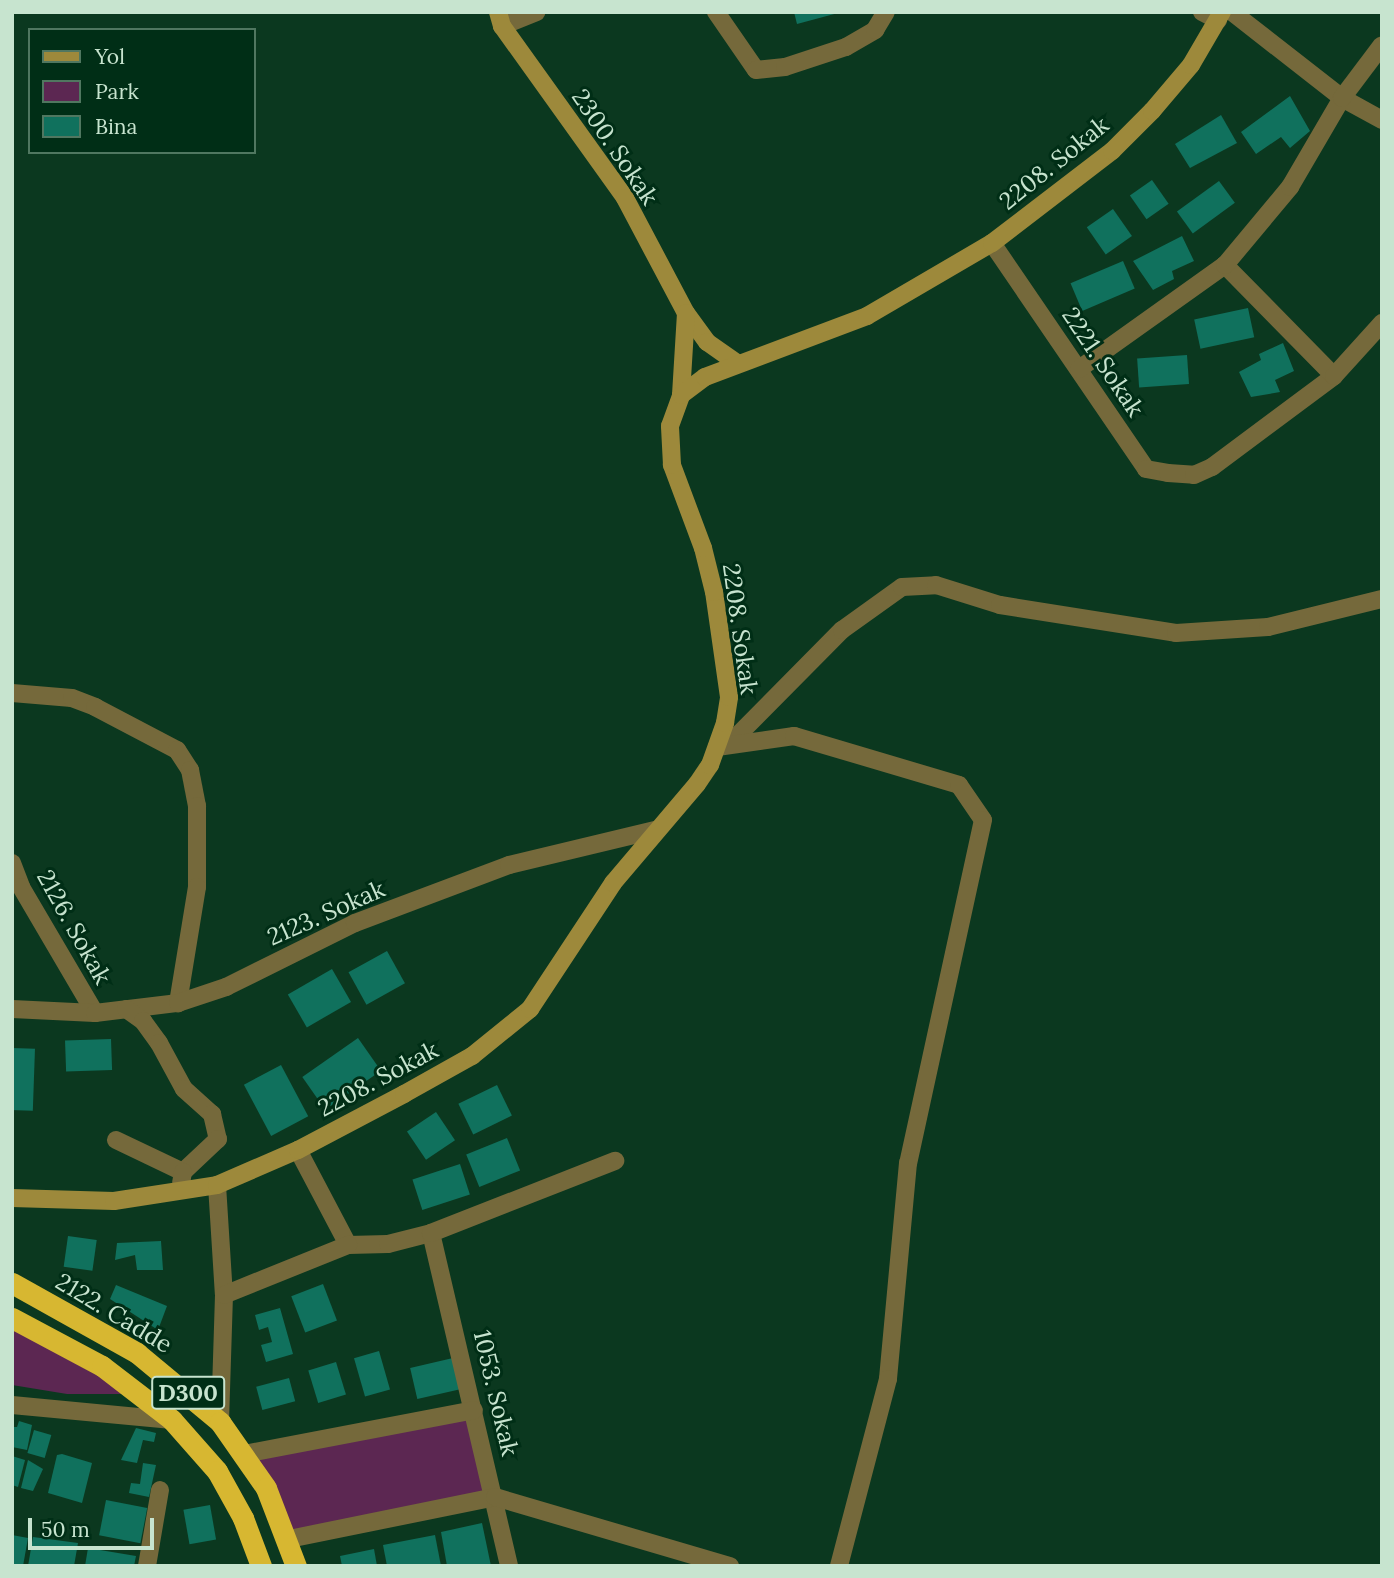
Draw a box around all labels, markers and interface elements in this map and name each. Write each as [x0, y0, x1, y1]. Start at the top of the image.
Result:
legend [28, 28, 256, 154]
text: Yol [95, 43, 125, 70]
text: Park [95, 78, 139, 105]
street label: 2300. Sokak [566, 84, 664, 210]
street label: 2208. Sokak [994, 110, 1114, 216]
text: Bina [95, 113, 137, 140]
street label: 2221. Sokak [1056, 302, 1150, 422]
street label: 2208. Sokak [717, 562, 763, 696]
street label: 2126. Sokak [31, 865, 117, 989]
street label: 2123. Sokak [263, 874, 389, 952]
street label: 2208. Sokak [313, 1035, 443, 1123]
street label: 2122. Cadde [51, 1267, 177, 1359]
street label: 1053. Sokak [468, 1327, 524, 1459]
road number: D300 [150, 1374, 227, 1412]
scale bar [32, 1504, 158, 1548]
text: 50 m [41, 1516, 90, 1543]

